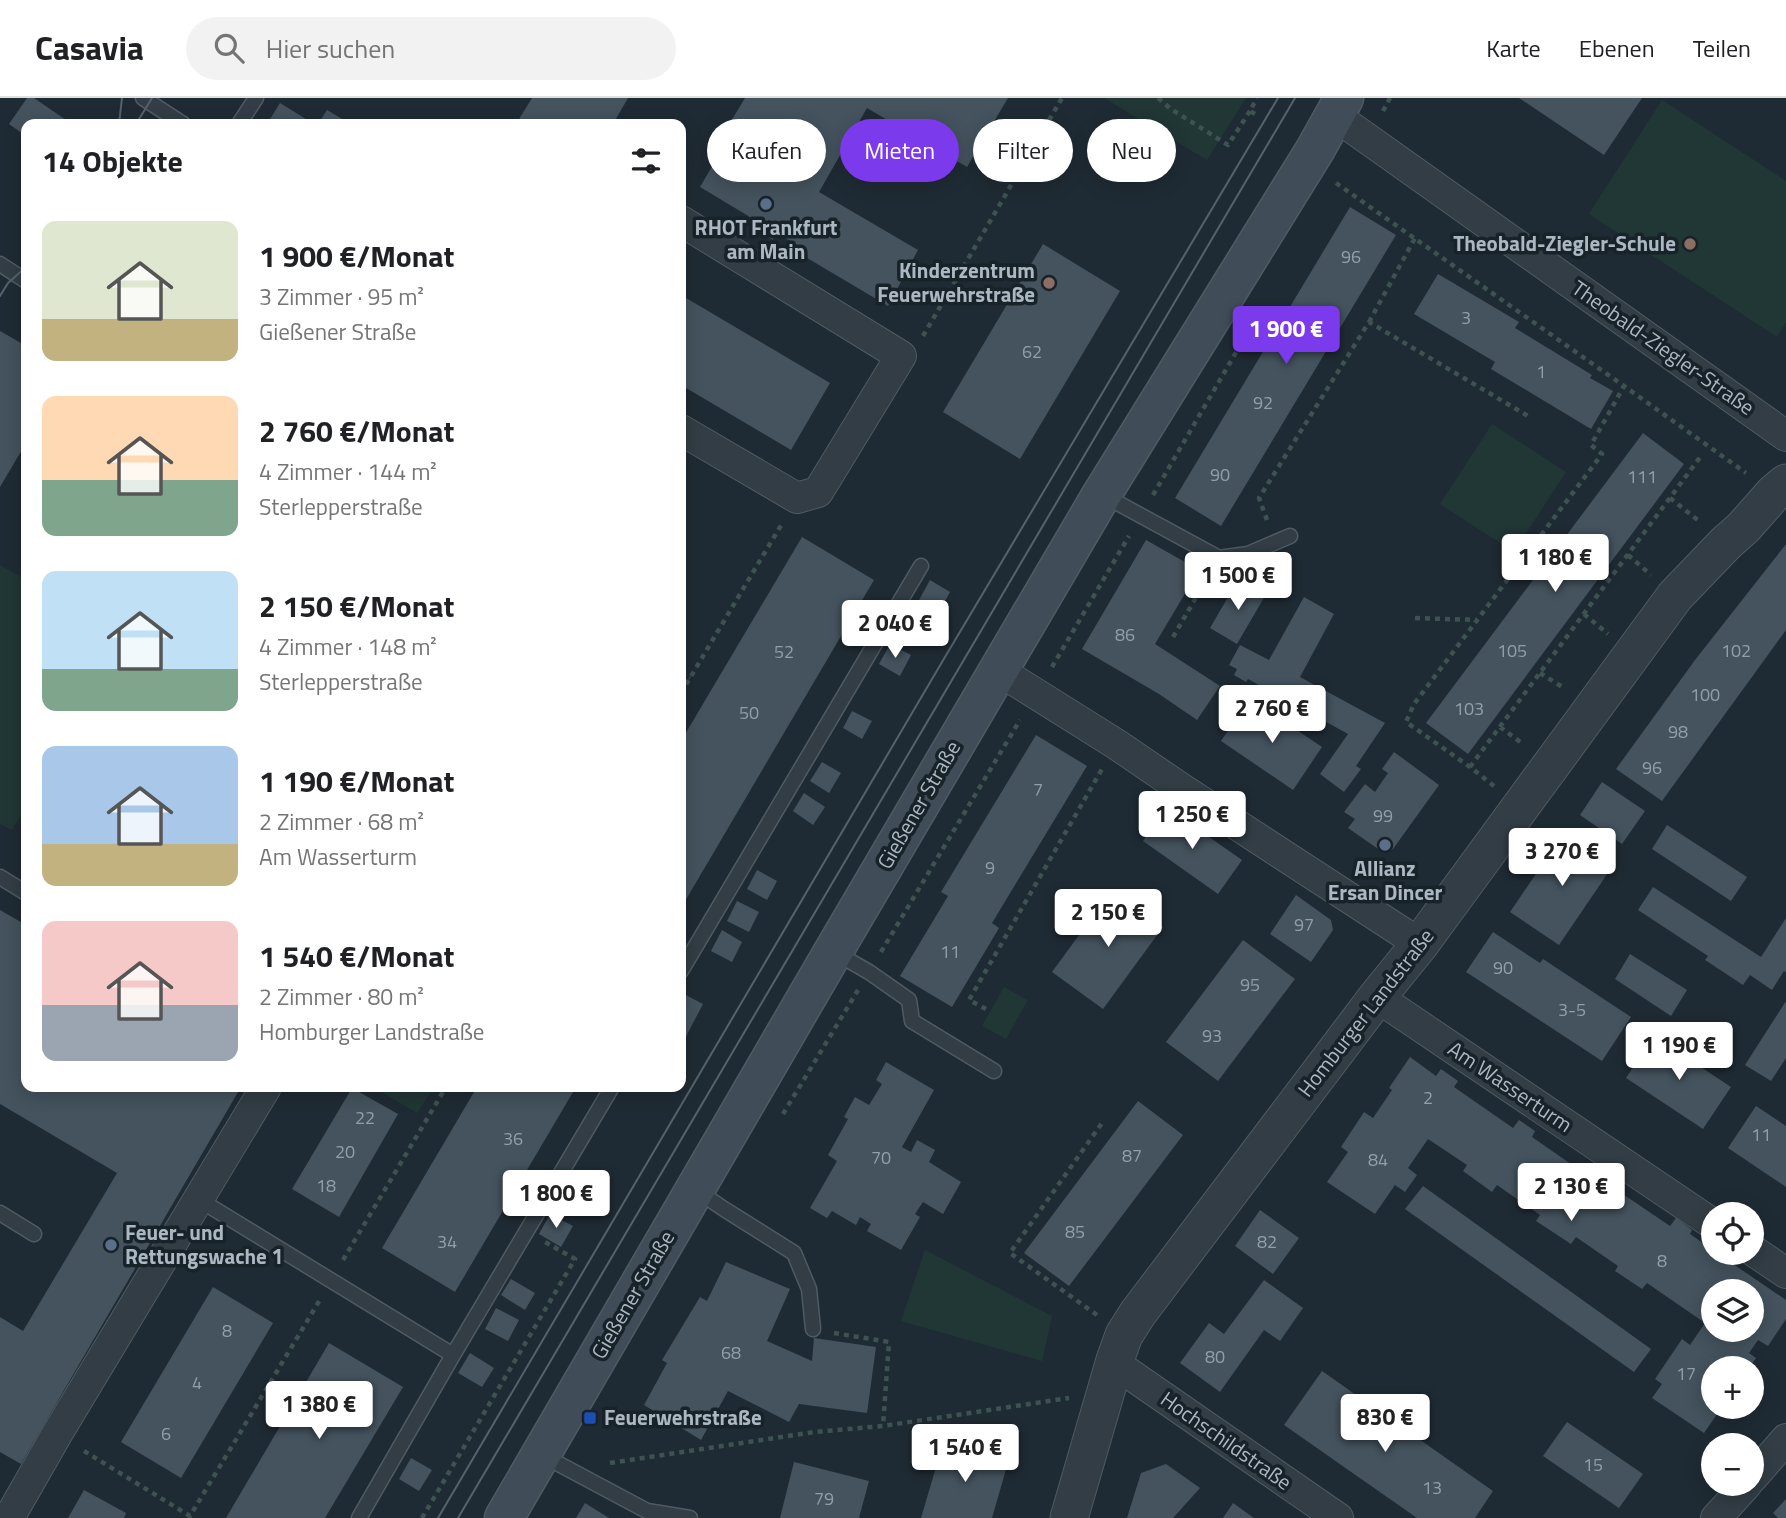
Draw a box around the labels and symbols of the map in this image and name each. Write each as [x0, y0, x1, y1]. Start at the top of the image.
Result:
marker: RHOT Frankfurt am Main [758, 196, 774, 212]
place label: RHOT Frankfurt am Main [695, 211, 838, 267]
place label: Theobald-Ziegler-Schule [1453, 227, 1676, 259]
marker: Theobald-Ziegler-Schule [1682, 236, 1698, 252]
house number: 96 [1341, 243, 1361, 270]
place label: Kinderzentrum Feuerwehrstraße [877, 254, 1035, 310]
street label: Theobald-Ziegler-Straße [1566, 272, 1762, 422]
marker: Kinderzentrum Feuerwehrstraße [1041, 275, 1057, 291]
house number: 3 [1461, 304, 1471, 331]
pin: 1 900 € [1221, 306, 1351, 366]
house number: 62 [1022, 338, 1042, 365]
house number: 1 [1536, 358, 1546, 385]
house number: 92 [1253, 389, 1273, 416]
house number: 90 [1210, 461, 1230, 488]
house number: 111 [1627, 463, 1657, 490]
pin: 1 180 € [1490, 534, 1620, 594]
pin: 1 500 € [1173, 552, 1303, 612]
pin: 2 040 € [830, 601, 960, 660]
house number: 86 [1115, 621, 1135, 648]
house number: 105 [1497, 637, 1527, 664]
house number: 102 [1721, 637, 1751, 664]
house number: 52 [774, 638, 794, 665]
house number: 100 [1690, 681, 1720, 708]
pin: 2 760 € [1207, 686, 1337, 745]
house number: 103 [1454, 695, 1484, 722]
house number: 50 [739, 699, 759, 726]
house number: 98 [1668, 718, 1688, 745]
street label: Gießener Straße [868, 734, 968, 875]
house number: 96 [1642, 754, 1662, 781]
house number: 7 [1033, 776, 1043, 803]
pin: 1 250 € [1127, 792, 1257, 851]
house number: 99 [1373, 802, 1393, 829]
pin: 3 270 € [1497, 828, 1627, 888]
marker: Allianz Ersan Dincer [1377, 837, 1393, 853]
place label: Allianz Ersan Dincer [1328, 852, 1442, 908]
house number: 9 [985, 854, 995, 881]
pin: 2 150 € [1043, 890, 1173, 949]
house number: 97 [1294, 911, 1314, 938]
street label: Homburger Landstraße [1289, 921, 1441, 1103]
house number: 11 [940, 938, 960, 965]
house number: 90 [1493, 954, 1513, 981]
house number: 95 [1240, 971, 1260, 998]
house number: 3-5 [1558, 996, 1586, 1023]
house number: 93 [1202, 1022, 1222, 1049]
pin: 1 190 € [1614, 1023, 1744, 1082]
street label: Am Wasserturm [1442, 1033, 1579, 1140]
house number: 2 [1423, 1084, 1433, 1111]
house number: 22 [355, 1104, 375, 1131]
house number: 11 [1751, 1121, 1771, 1148]
house number: 36 [503, 1125, 523, 1152]
house number: 20 [335, 1138, 355, 1165]
house number: 87 [1122, 1142, 1142, 1169]
house number: 70 [871, 1144, 891, 1171]
house number: 84 [1368, 1146, 1388, 1173]
pin: 2 130 € [1506, 1164, 1636, 1223]
pin: 1 800 € [491, 1170, 621, 1230]
house number: 18 [316, 1172, 336, 1199]
place label: Feuer- und Rettungswache 1 [125, 1216, 283, 1272]
house number: 85 [1065, 1218, 1085, 1245]
street label: Gießener Straße [582, 1224, 682, 1365]
house number: 34 [437, 1228, 457, 1255]
house number: 82 [1257, 1228, 1277, 1255]
marker: Feuer- und Rettungswache 1 [103, 1237, 119, 1253]
house number: 8 [1657, 1247, 1667, 1274]
house number: 8 [222, 1317, 232, 1344]
house number: 68 [721, 1339, 741, 1366]
house number: 80 [1205, 1343, 1225, 1370]
house number: 17 [1676, 1360, 1696, 1387]
house number: 4 [192, 1369, 202, 1396]
pin: 1 380 € [254, 1382, 384, 1441]
street label: Hochschildstraße [1154, 1383, 1299, 1497]
pin: 830 € [1336, 1394, 1434, 1454]
place label: Feuerwehrstraße [604, 1401, 762, 1433]
marker: Feuerwehrstraße [582, 1410, 598, 1426]
house number: 6 [161, 1420, 171, 1447]
pin: 1 540 € [900, 1424, 1030, 1484]
house number: 15 [1583, 1451, 1603, 1478]
house number: 13 [1422, 1474, 1442, 1501]
house number: 79 [814, 1485, 834, 1512]

